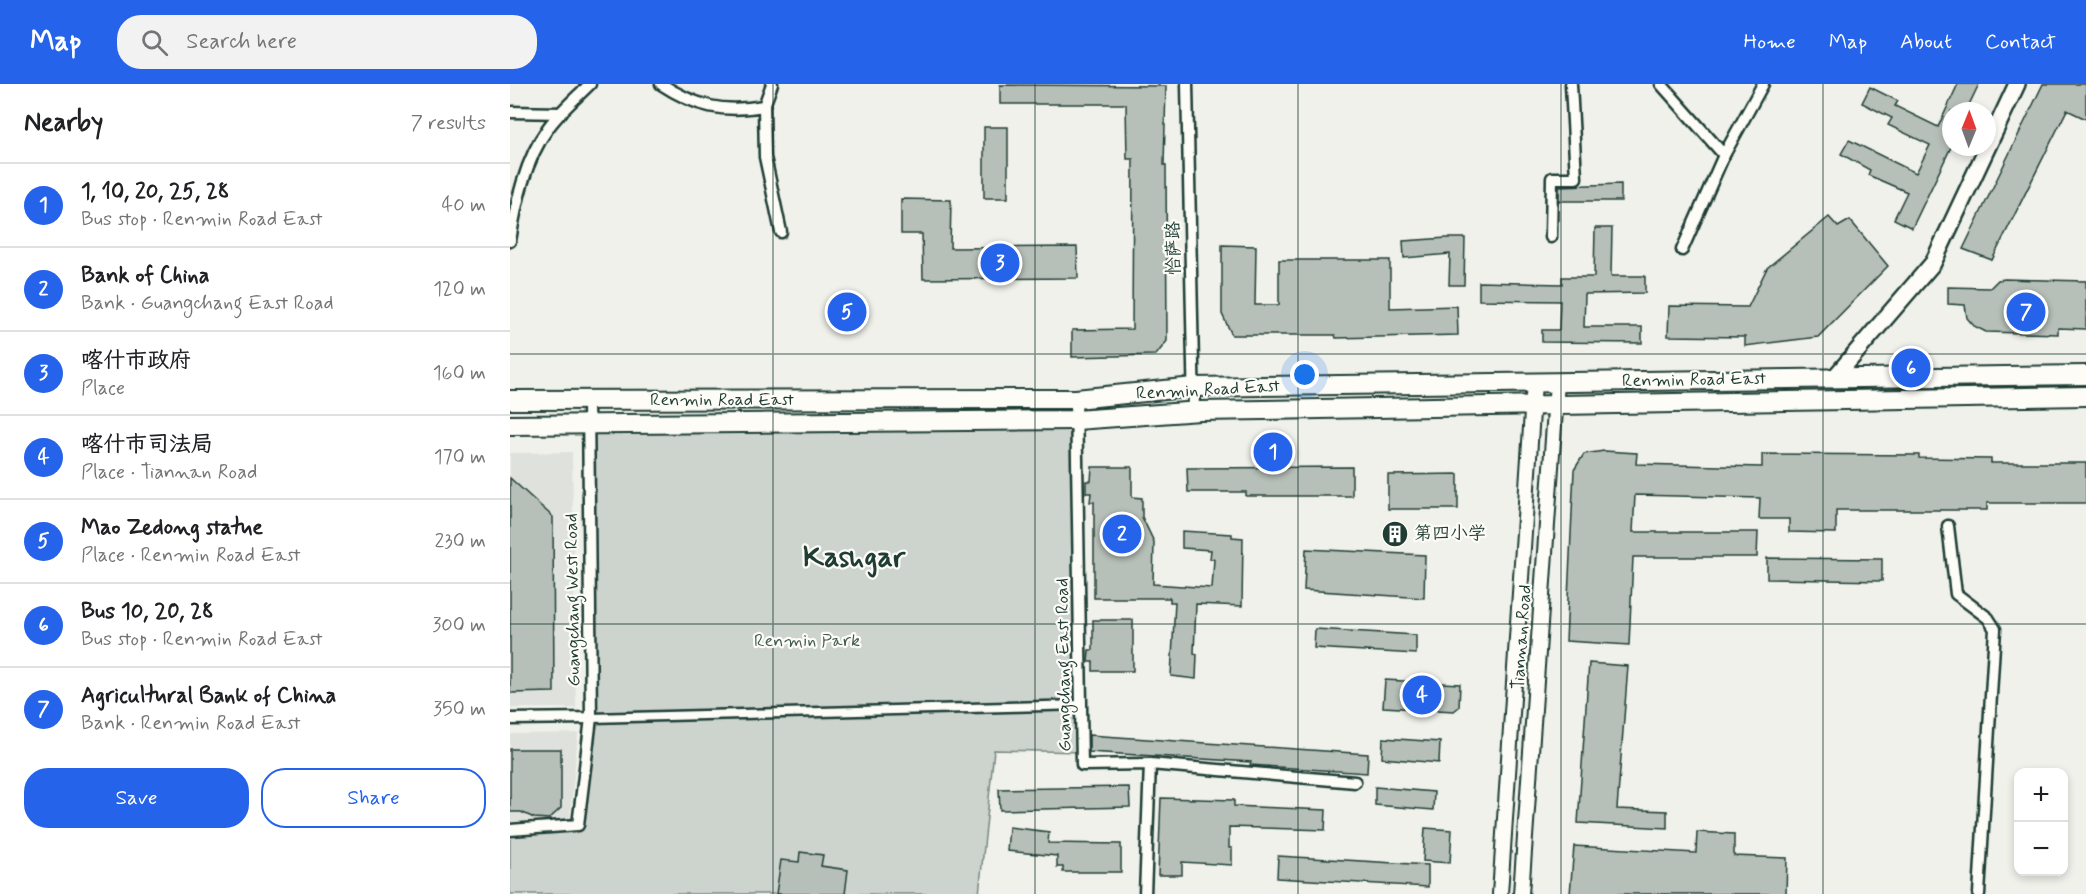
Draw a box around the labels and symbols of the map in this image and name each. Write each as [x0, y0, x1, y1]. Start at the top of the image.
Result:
north arrow [1942, 102, 1996, 156]
street label: 恰萨路 [1162, 221, 1186, 275]
pin: 3 [980, 240, 1020, 285]
pin: 5 [828, 290, 866, 334]
pin: 7 [2006, 290, 2046, 334]
pin: 6 [1892, 346, 1930, 390]
your location [1290, 360, 1319, 389]
street label: Renmin Road East [1622, 367, 1767, 393]
street label: Renmin Road East [1135, 374, 1281, 406]
street label: Renmin Road East [650, 388, 795, 412]
pin: 1 [1254, 430, 1293, 475]
pin: 2 [1102, 512, 1142, 556]
street label: Guangchang West Road [559, 513, 589, 687]
building icon: 第四小学 [1380, 519, 1410, 549]
place label: 第四小学 [1414, 522, 1486, 546]
district label: Kashgar [803, 538, 907, 578]
street label: Guangchang East Road [1050, 578, 1080, 752]
street label: Tiannan Road [1506, 584, 1538, 690]
park label: Renmin Park [754, 629, 860, 653]
pin: 4 [1402, 672, 1442, 718]

